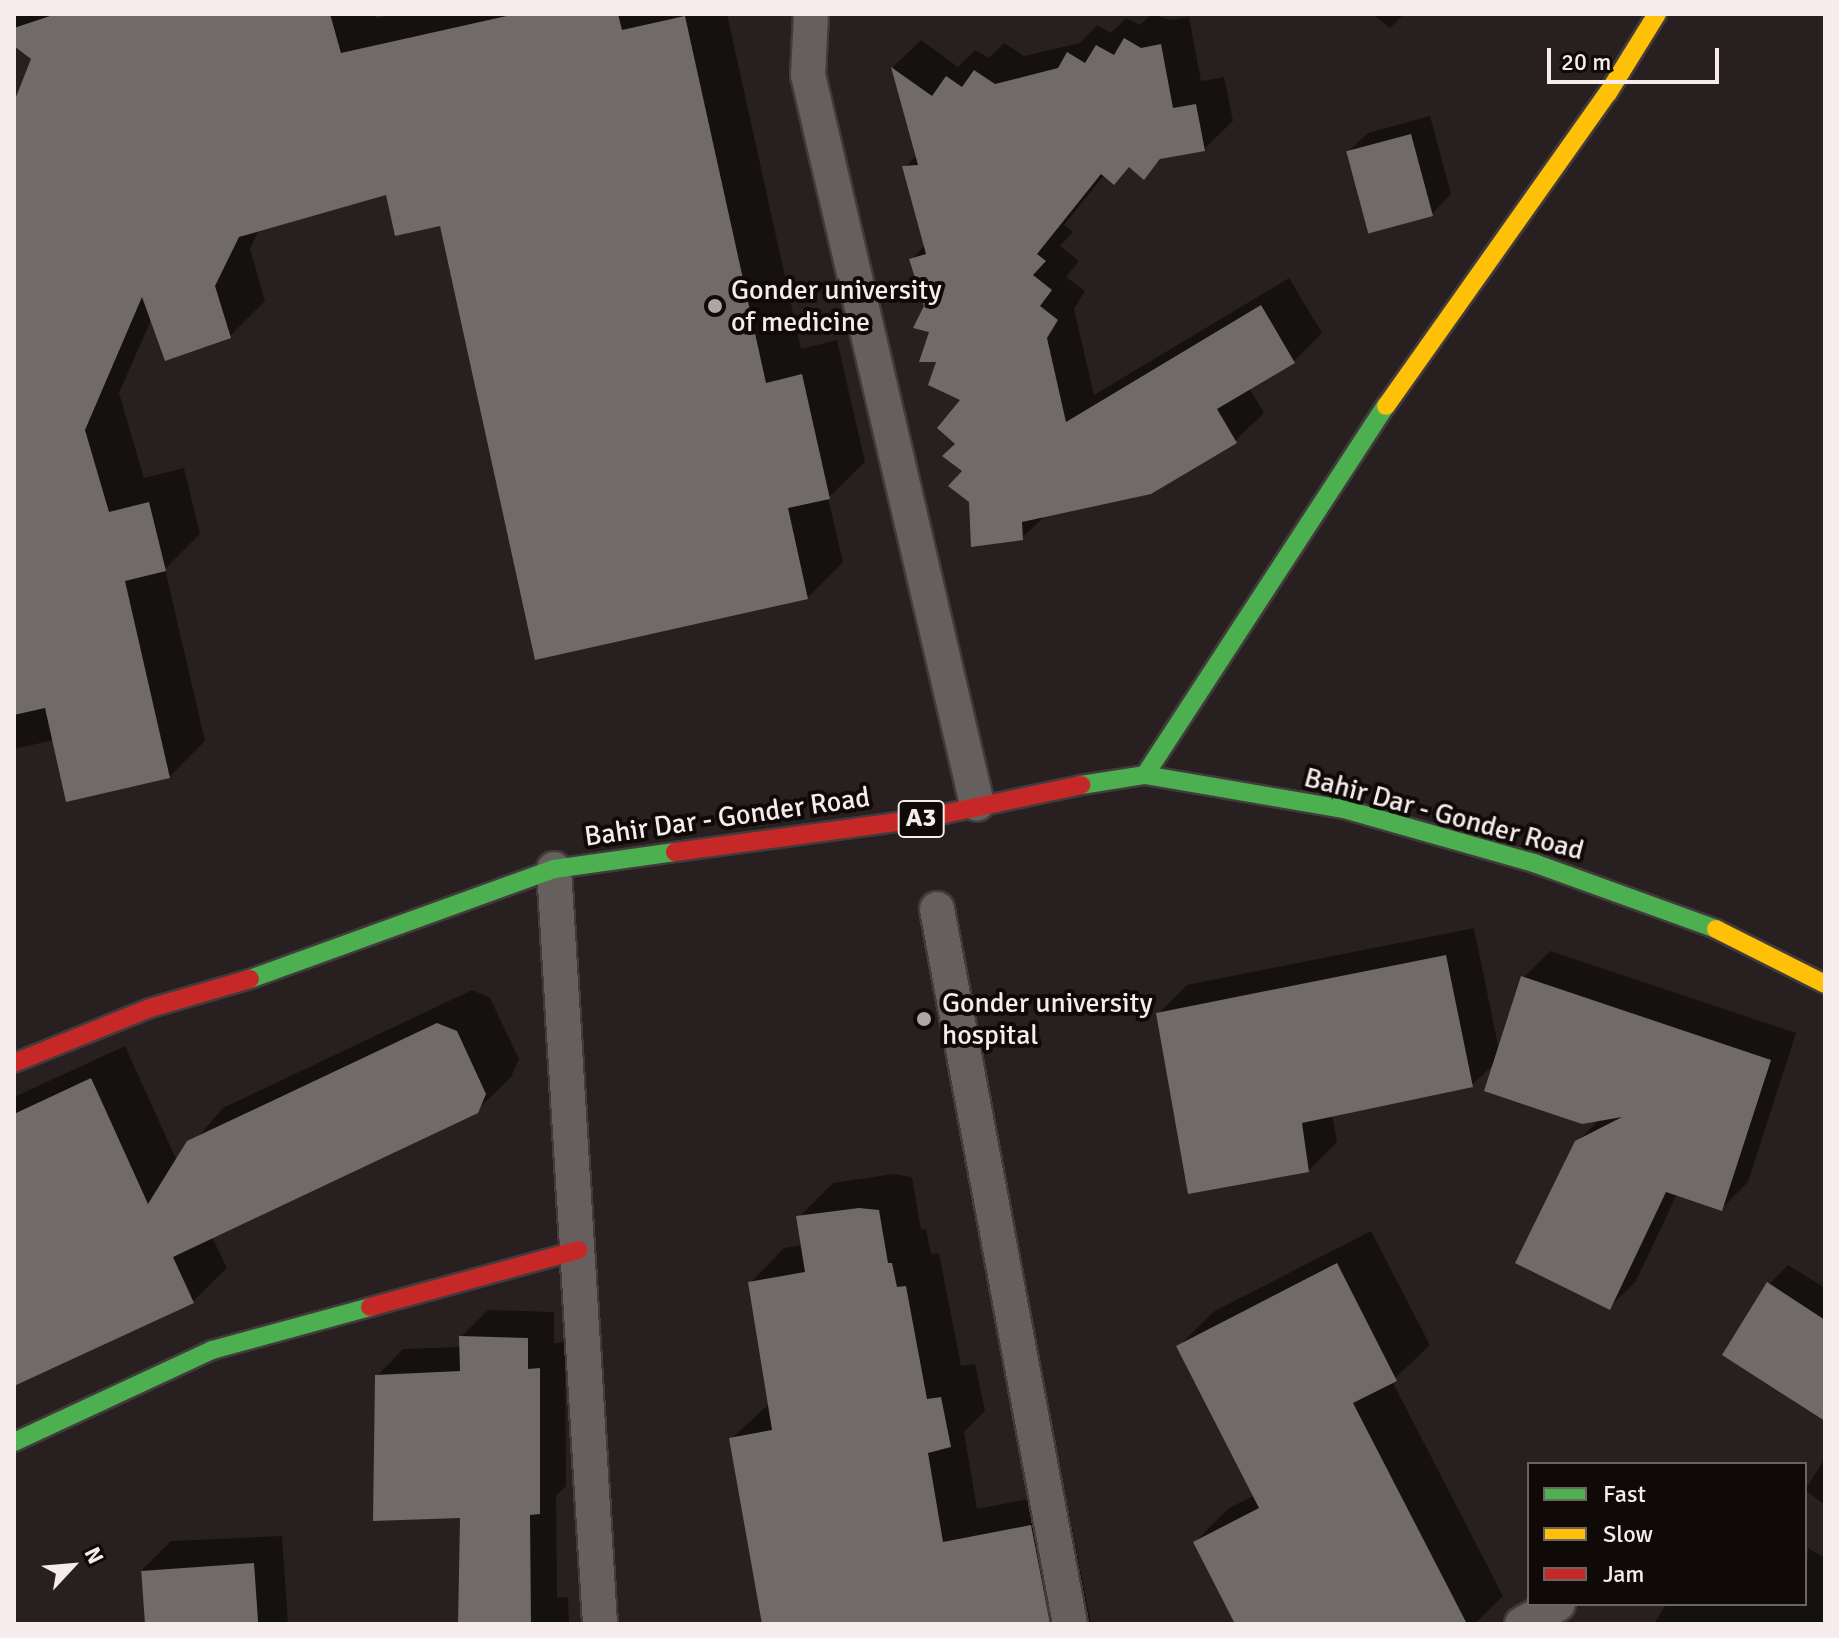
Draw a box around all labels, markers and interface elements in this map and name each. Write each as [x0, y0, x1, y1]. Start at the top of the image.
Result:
scale bar [1551, 32, 1723, 82]
text: 20 m [1561, 47, 1611, 77]
place label: Gonder university of medicine [731, 273, 942, 339]
marker: Gonder university of medicine [706, 297, 724, 315]
street label: Bahir Dar - Gonder Road [1301, 760, 1587, 868]
street label: Bahir Dar - Gonder Road [582, 780, 872, 854]
road number: A3 [897, 797, 945, 841]
place label: Gonder university hospital [942, 986, 1153, 1052]
marker: Gonder university hospital [913, 1008, 935, 1030]
legend [1527, 1462, 1807, 1606]
text: Fast [1603, 1479, 1646, 1509]
text: Slow [1603, 1519, 1653, 1549]
north arrow [32, 1526, 112, 1606]
text: N [79, 1542, 110, 1568]
text: Jam [1603, 1559, 1644, 1589]

